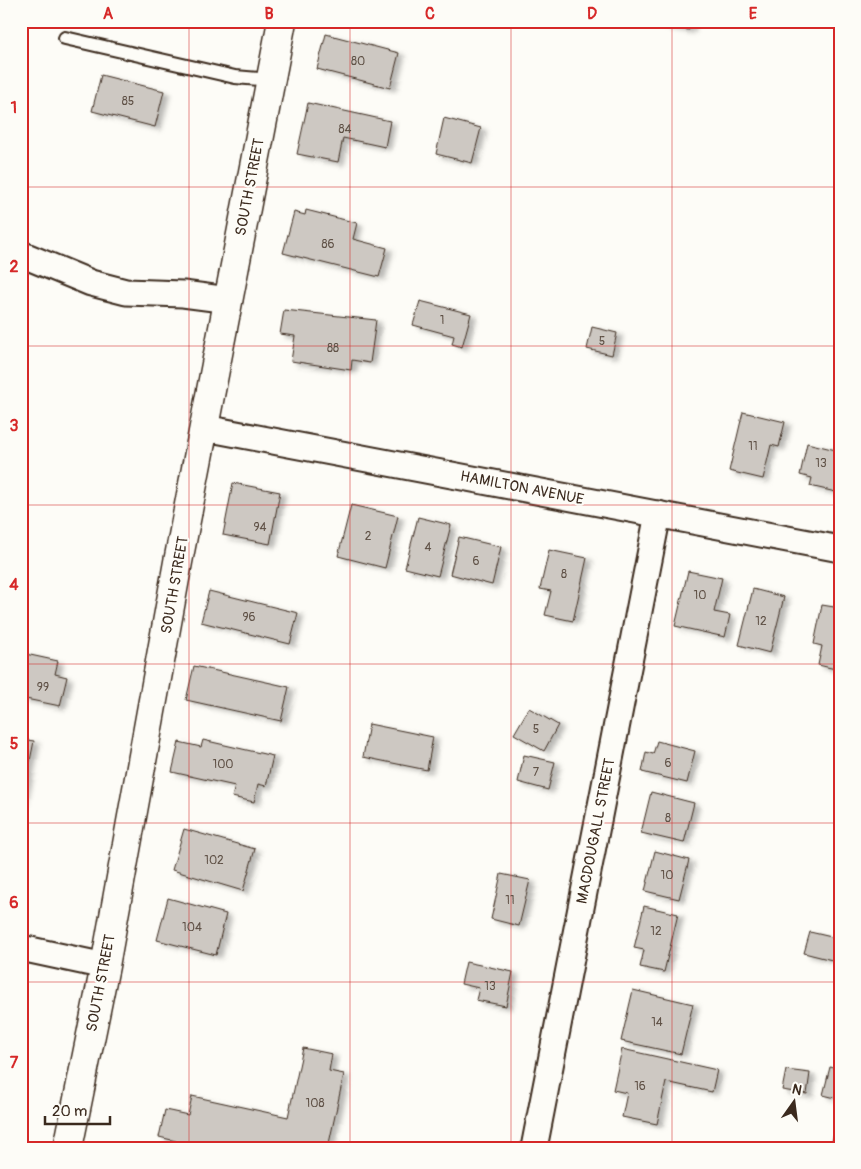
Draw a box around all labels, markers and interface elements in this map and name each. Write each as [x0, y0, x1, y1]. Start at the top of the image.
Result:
text: A [103, 4, 114, 24]
text: B [264, 4, 274, 24]
text: C [425, 4, 435, 24]
text: D [587, 4, 597, 24]
text: E [749, 4, 758, 24]
house number: 80 [351, 54, 365, 69]
house number: 85 [122, 94, 134, 109]
text: 1 [11, 98, 17, 118]
house number: 84 [338, 122, 352, 137]
street label: SOUTH STREET [231, 137, 269, 237]
house number: 86 [321, 237, 335, 252]
text: 2 [10, 257, 19, 277]
house number: 1 [440, 313, 444, 328]
house number: 5 [599, 334, 605, 349]
house number: 88 [327, 341, 339, 356]
text: 3 [10, 416, 19, 436]
house number: 11 [748, 439, 758, 454]
house number: 13 [815, 456, 827, 471]
street label: HAMILTON AVENUE [459, 467, 586, 509]
house number: 94 [253, 520, 267, 535]
house number: 2 [365, 529, 372, 544]
street label: SOUTH STREET [157, 535, 193, 635]
house number: 4 [425, 540, 432, 555]
house number: 6 [473, 554, 480, 569]
house number: 8 [561, 567, 567, 582]
text: 4 [9, 575, 19, 595]
house number: 10 [694, 588, 706, 603]
house number: 96 [242, 610, 256, 625]
house number: 12 [755, 614, 767, 629]
house number: 99 [37, 680, 49, 695]
house number: 5 [533, 722, 539, 737]
text: 5 [10, 734, 19, 754]
house number: 6 [665, 756, 672, 771]
house number: 100 [212, 757, 234, 772]
street label: MACDOUGALL STREET [573, 757, 619, 905]
house number: 7 [533, 765, 540, 780]
house number: 8 [665, 811, 671, 826]
house number: 102 [204, 853, 224, 868]
house number: 10 [661, 868, 673, 883]
text: 6 [9, 893, 19, 913]
house number: 11 [505, 893, 515, 908]
house number: 104 [182, 920, 202, 935]
house number: 12 [650, 924, 662, 939]
street label: SOUTH STREET [82, 933, 120, 1033]
house number: 13 [484, 979, 496, 994]
house number: 14 [651, 1015, 663, 1030]
text: 7 [10, 1053, 19, 1073]
north arrow [768, 1076, 818, 1126]
house number: 16 [634, 1079, 646, 1094]
text: N [790, 1080, 804, 1099]
scale bar [45, 1094, 110, 1126]
house number: 108 [306, 1096, 324, 1111]
text: 20 m [52, 1102, 87, 1121]

